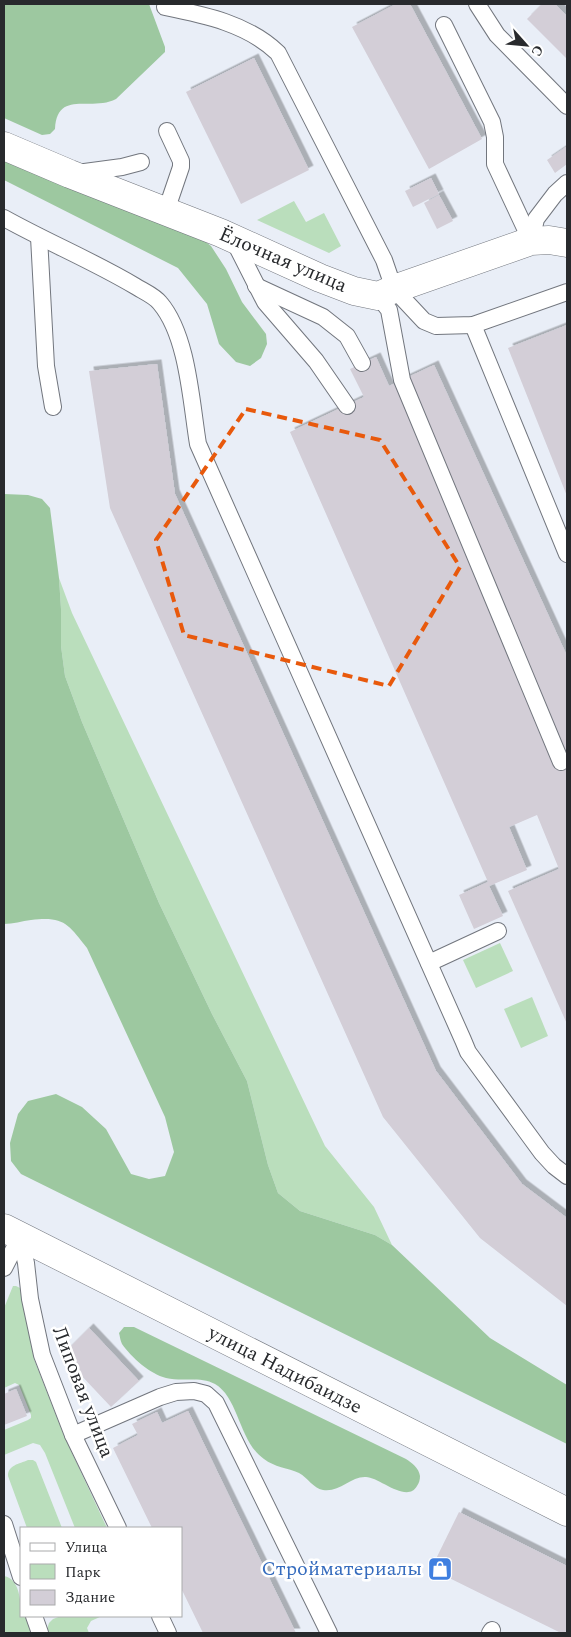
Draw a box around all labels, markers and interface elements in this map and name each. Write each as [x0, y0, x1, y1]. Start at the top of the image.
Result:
north arrow [501, 20, 551, 70]
text: С [526, 41, 549, 60]
street label: Ёлочная улица [214, 219, 352, 301]
street label: улица Надибаидзе [202, 1318, 367, 1422]
street label: Липовая улица [44, 1322, 122, 1462]
legend [20, 1527, 182, 1617]
text: Улица [65, 1536, 108, 1559]
place label: Стройматериалы [262, 1554, 422, 1584]
shop icon: Стройматериалы [427, 1556, 453, 1582]
text: Парк [65, 1561, 101, 1584]
text: Здание [65, 1586, 115, 1609]

